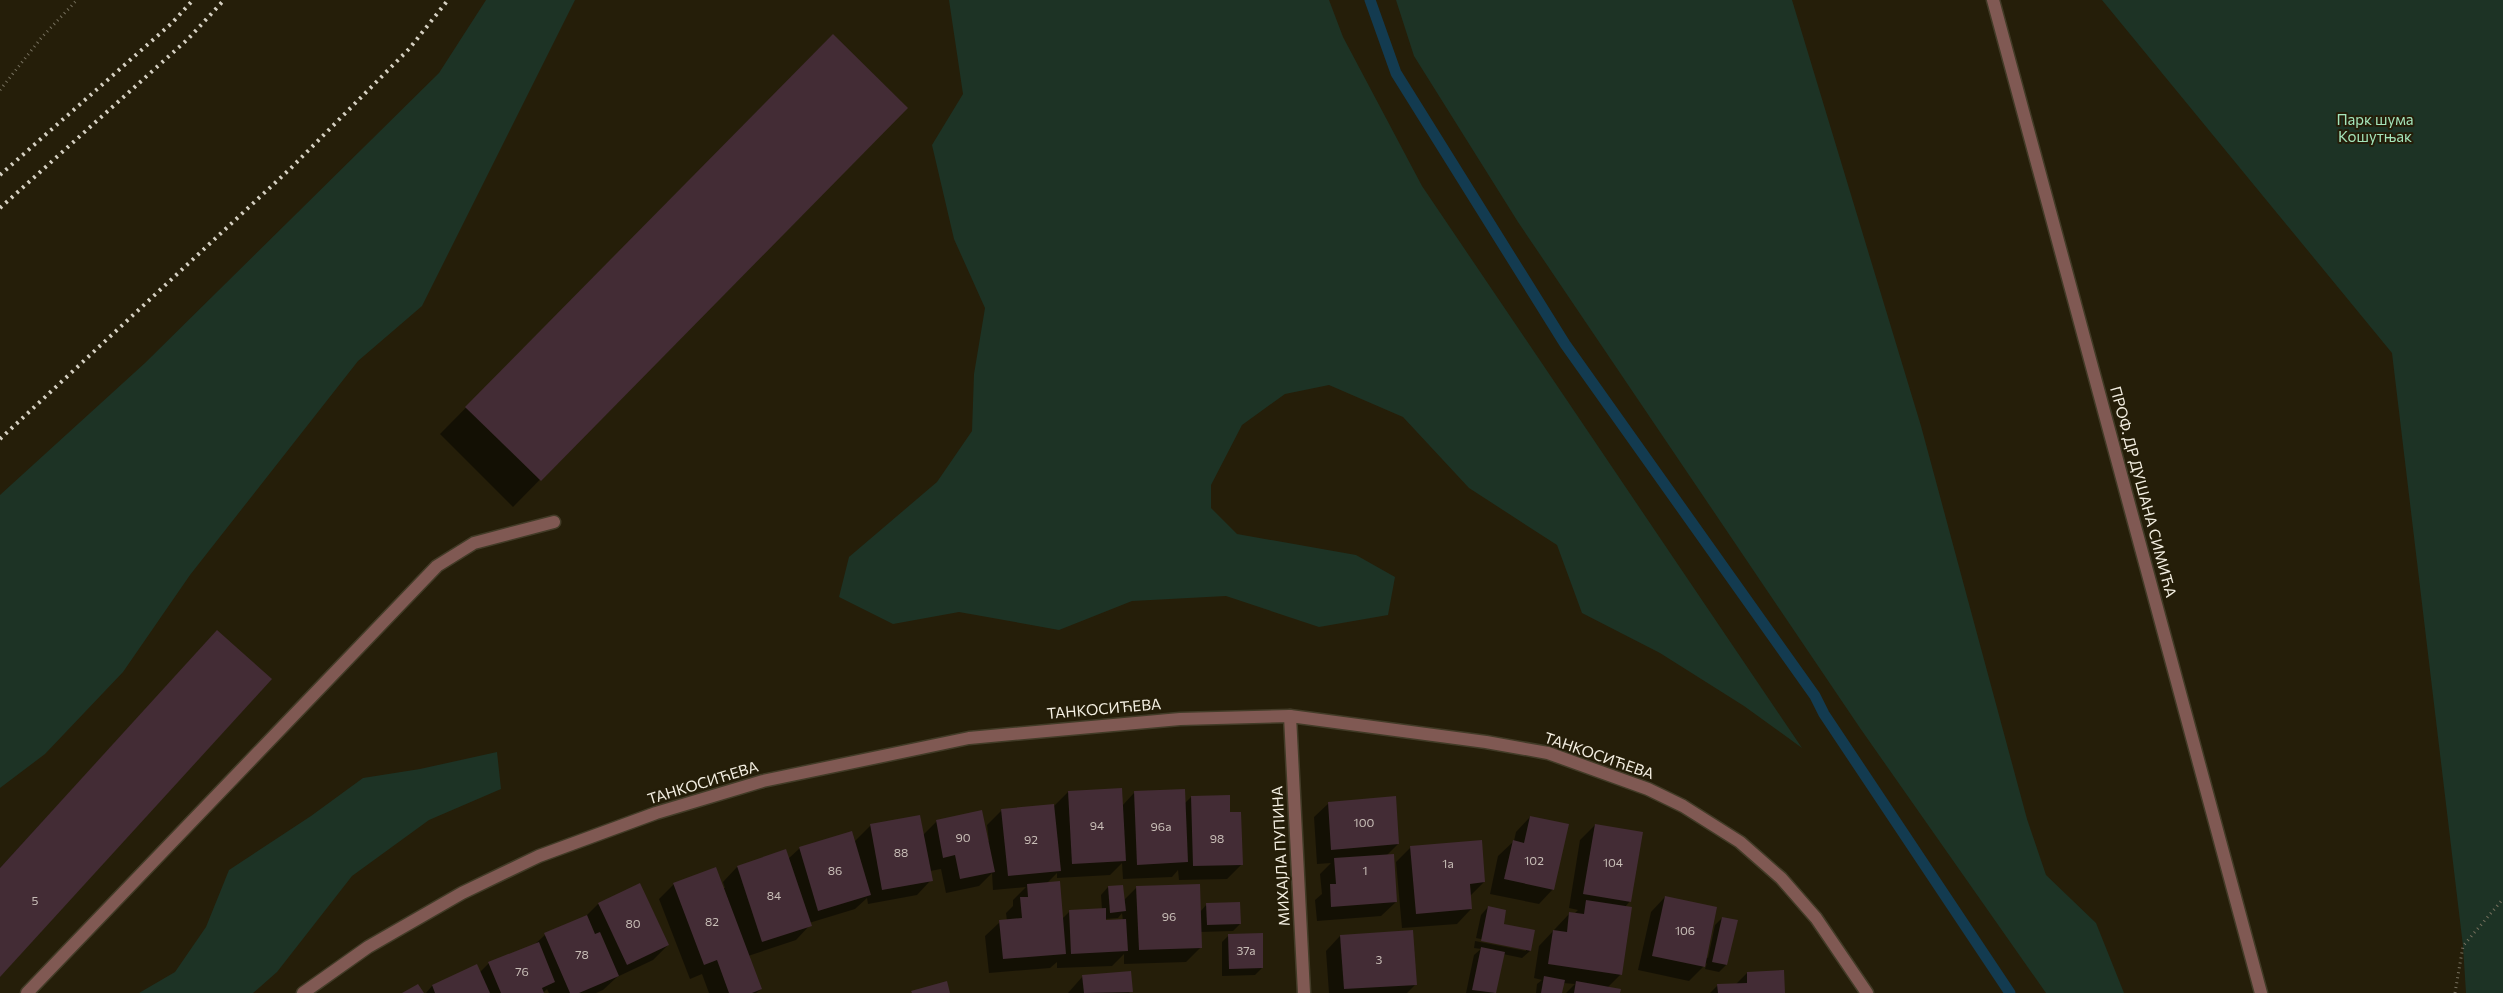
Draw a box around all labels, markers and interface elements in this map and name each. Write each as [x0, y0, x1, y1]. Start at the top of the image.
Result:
park label: Парк шума Кошутњак [2336, 110, 2414, 145]
street label: ПРОФ. ДР ДУШАНА СИМИЋА [2107, 384, 2181, 599]
street label: ТАНКОСИЋЕВА [1046, 694, 1162, 722]
street label: ТАНКОСИЋЕВА [1542, 728, 1657, 782]
street label: ТАНКОСИЋЕВА [645, 757, 760, 807]
street label: МИХАЈЛА ПУПИНА [1267, 785, 1293, 927]
house number: 100 [1354, 815, 1375, 829]
house number: 94 [1090, 818, 1104, 832]
house number: 96a [1151, 819, 1171, 833]
house number: 90 [955, 830, 971, 844]
house number: 98 [1210, 831, 1224, 845]
house number: 92 [1024, 832, 1038, 846]
house number: 88 [894, 845, 908, 859]
house number: 102 [1524, 853, 1544, 867]
house number: 104 [1603, 855, 1623, 869]
house number: 1a [1442, 856, 1454, 870]
house number: 86 [828, 863, 842, 877]
house number: 1 [1362, 863, 1368, 877]
house number: 84 [767, 888, 781, 902]
house number: 5 [32, 893, 39, 907]
house number: 96 [1162, 909, 1176, 923]
house number: 82 [705, 914, 719, 928]
house number: 80 [625, 916, 641, 930]
house number: 106 [1675, 923, 1695, 937]
house number: 37a [1236, 943, 1256, 957]
house number: 78 [575, 947, 589, 961]
house number: 3 [1376, 952, 1383, 966]
house number: 76 [515, 964, 529, 978]

